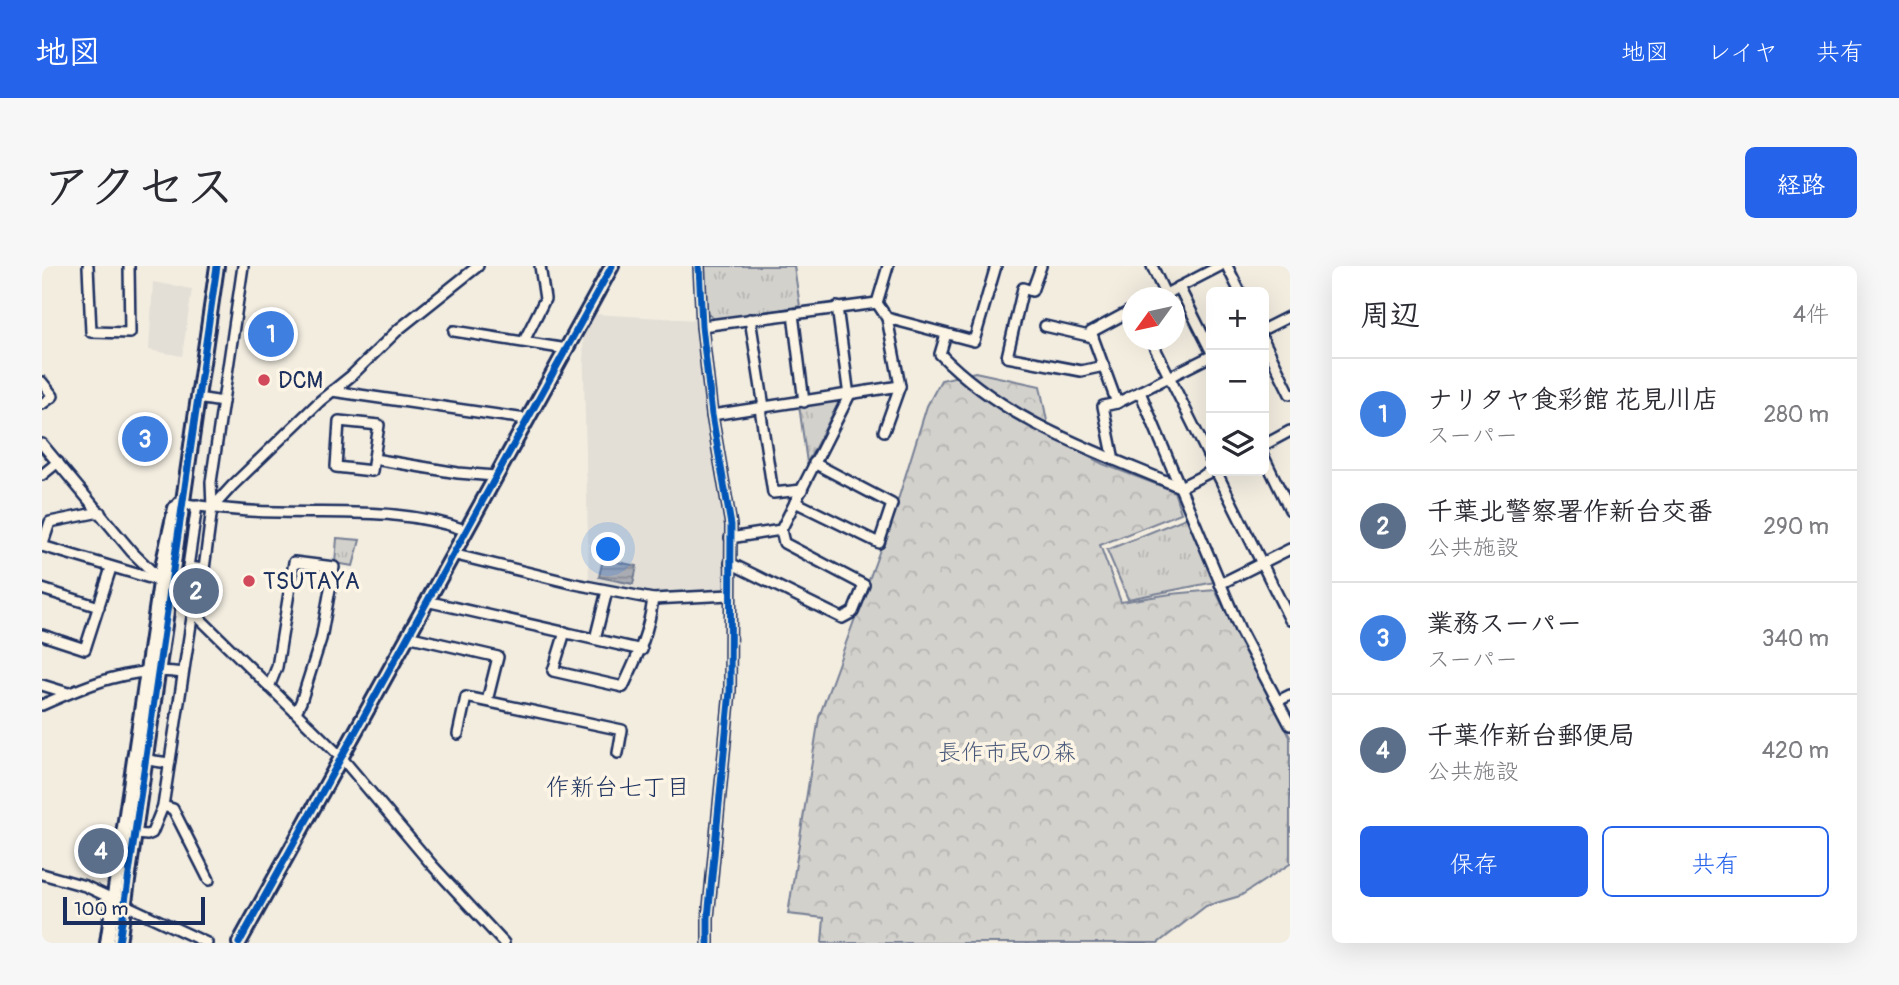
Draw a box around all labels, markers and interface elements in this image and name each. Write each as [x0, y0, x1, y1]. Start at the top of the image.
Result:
text: 地図 [35, 32, 101, 73]
text: 地図 [1621, 38, 1669, 67]
text: レイヤ [1707, 38, 1778, 67]
text: 共有 [1816, 38, 1864, 67]
button: 経路 [1745, 147, 1857, 218]
text: アクセス [42, 157, 235, 218]
north arrow [1122, 287, 1185, 350]
map controls [1206, 287, 1269, 476]
button: + [1206, 287, 1269, 350]
text: 周辺 [1360, 297, 1420, 334]
text: 4件 [1793, 300, 1829, 329]
pin: 1 [248, 308, 294, 360]
button: − [1206, 350, 1269, 413]
place label: DCM [278, 366, 323, 395]
marker: DCM [256, 372, 272, 388]
text: ナリタヤ食彩館 花見川店 [1427, 384, 1719, 416]
text: 1 [1379, 400, 1388, 429]
text: 280 m [1763, 400, 1829, 429]
pin: 3 [122, 413, 168, 465]
button: layers [1206, 413, 1269, 476]
text: スーパー [1427, 421, 1518, 450]
text: 千葉北警察署作新台交番 [1427, 496, 1713, 528]
text: 2 [1377, 512, 1389, 541]
text: 290 m [1763, 512, 1829, 541]
your location [591, 532, 625, 566]
text: 公共施設 [1427, 533, 1519, 562]
pin: 2 [173, 565, 219, 617]
place label: TSUTAYA [263, 567, 360, 596]
marker: TSUTAYA [241, 573, 257, 589]
text: 業務スーパー [1427, 608, 1582, 640]
text: 3 [1377, 624, 1389, 653]
text: 340 m [1762, 624, 1829, 653]
text: スーパー [1427, 645, 1518, 674]
text: 千葉作新台郵便局 [1427, 720, 1635, 752]
text: 4 [1376, 736, 1390, 765]
text: 420 m [1762, 736, 1829, 765]
park label: 長作市民の森 [938, 738, 1076, 767]
text: 公共施設 [1427, 757, 1519, 786]
district label: 作新台七丁目 [546, 773, 690, 802]
pin: 4 [78, 825, 124, 877]
button: 保存 [1360, 826, 1588, 897]
button: 共有 [1602, 826, 1829, 897]
scale bar [63, 894, 205, 926]
text: 100 m [74, 897, 128, 921]

